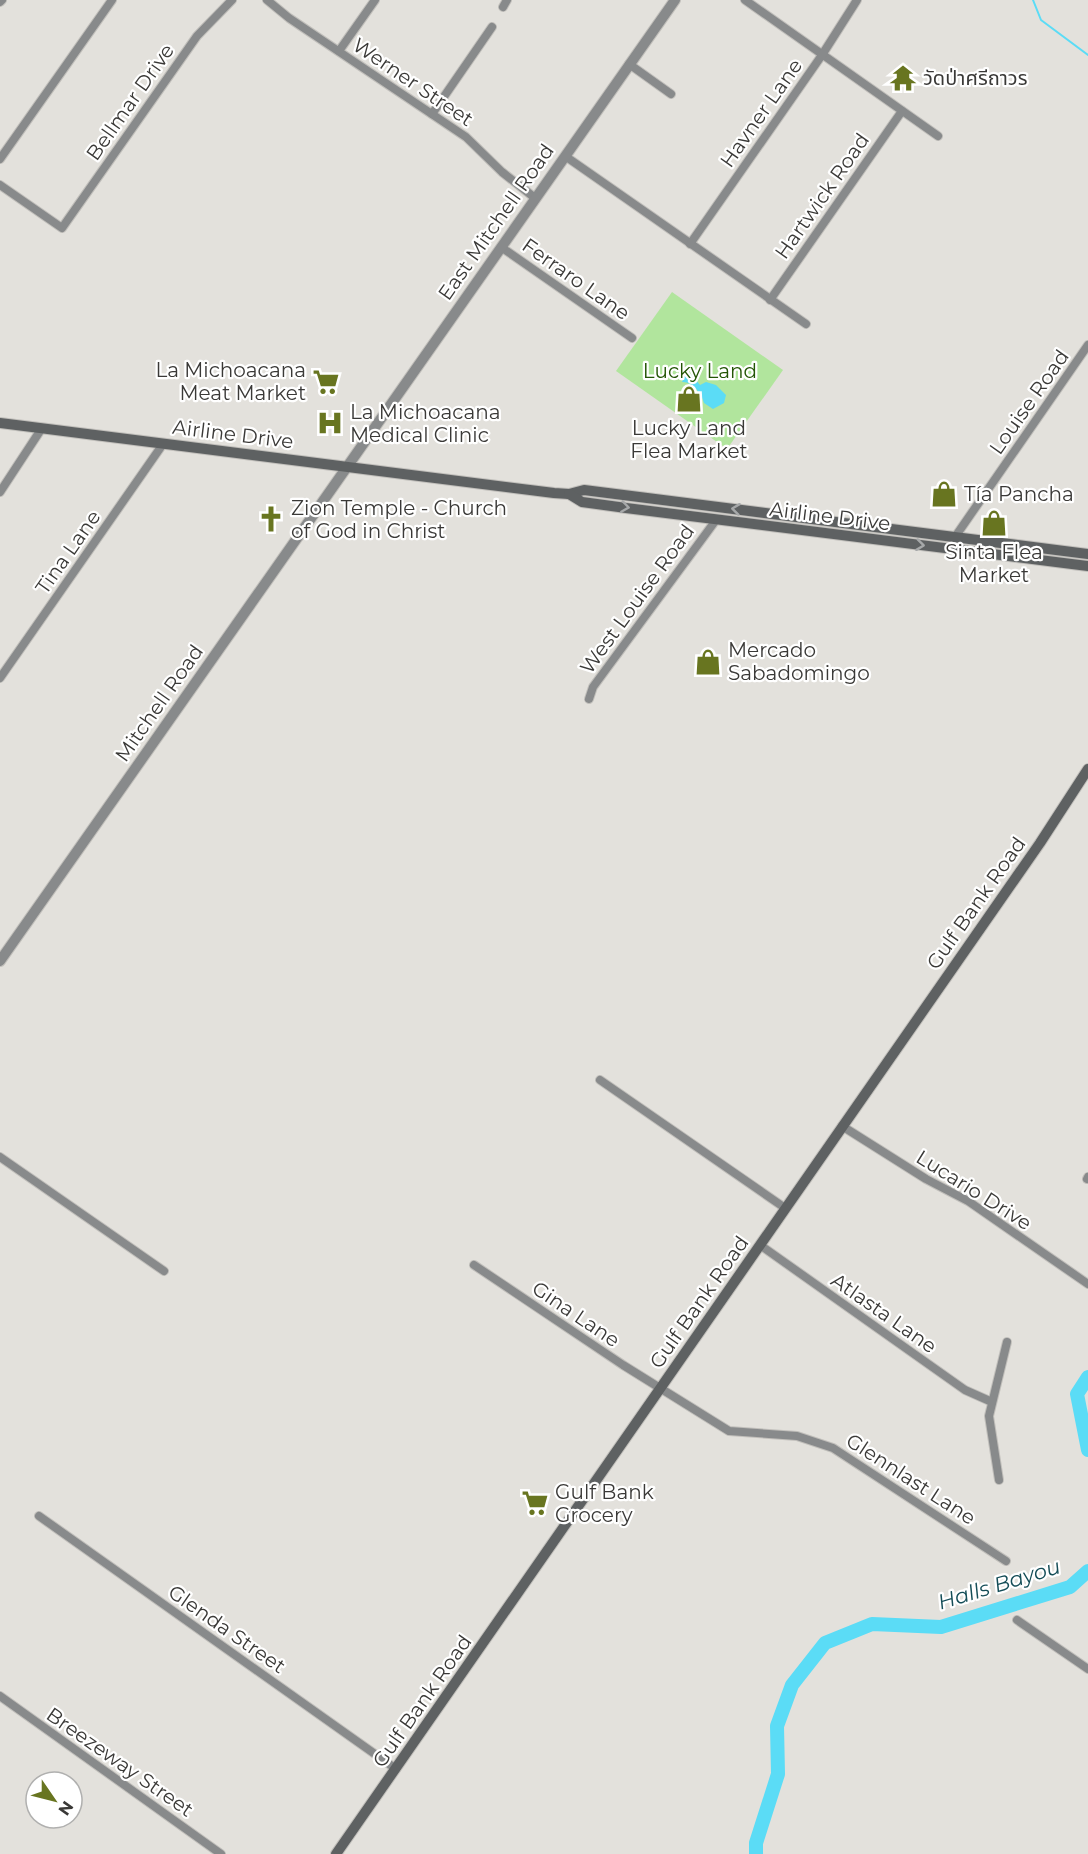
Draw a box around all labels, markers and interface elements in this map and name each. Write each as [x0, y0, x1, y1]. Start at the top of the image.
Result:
street label: Werner Street [348, 33, 478, 131]
street label: Bellmar Drive [81, 39, 179, 165]
street label: Havner Lane [715, 54, 807, 172]
temple icon: วัดป่าศรีถาวร [888, 63, 918, 93]
place label: วัดป่าศรีถาวร [923, 66, 1027, 90]
street label: Hartwick Road [770, 129, 874, 263]
street label: East Mitchell Road [433, 139, 559, 305]
street label: Ferraro Lane [518, 233, 634, 325]
street label: Louise Road [984, 345, 1074, 459]
place label: La Michoacana Meat Market [155, 358, 306, 405]
park label: Lucky Land [643, 359, 757, 383]
supermarket icon: La Michoacana Meat Market [311, 367, 341, 397]
shop icon: Lucky Land Flea Market [674, 384, 704, 414]
place label: La Michoacana Medical Clinic [350, 400, 501, 447]
hospital icon: La Michoacana Medical Clinic [315, 408, 345, 438]
street label: Airline Drive [171, 415, 295, 453]
place label: Lucky Land Flea Market [630, 416, 748, 463]
shop icon: Tía Pancha [929, 479, 959, 509]
place label: Tía Pancha [964, 482, 1074, 506]
place label: Zion Temple - Church of God in Christ [291, 496, 507, 543]
street label: Airline Drive [768, 497, 892, 535]
one-way arrow [620, 501, 630, 513]
one-way arrow [731, 503, 741, 515]
church icon: Zion Temple - Church of God in Christ [256, 504, 286, 534]
street label: Tina Lane [30, 506, 106, 598]
shop icon: Sinta Flea Market [979, 508, 1009, 538]
street label: West Louise Road [575, 520, 699, 678]
one-way arrow [915, 538, 924, 551]
place label: Sinta Flea Market [945, 540, 1043, 587]
place label: Mercado Sabadomingo [728, 638, 870, 685]
street label: Mitchell Road [110, 640, 208, 766]
shop icon: Mercado Sabadomingo [693, 647, 723, 677]
street label: Gulf Bank Road [921, 832, 1031, 974]
street label: Lucario Drive [912, 1145, 1036, 1235]
street label: Gulf Bank Road [644, 1231, 754, 1373]
street label: Atlasta Lane [827, 1268, 941, 1358]
street label: Gina Lane [528, 1276, 624, 1352]
street label: Glennlast Lane [842, 1428, 980, 1530]
place label: Gulf Bank Grocery [555, 1480, 654, 1527]
supermarket icon: Gulf Bank Grocery [520, 1488, 550, 1518]
water label: Halls Bayou [935, 1554, 1063, 1614]
street label: Glenda Street [164, 1580, 290, 1678]
street label: Gulf Bank Road [367, 1630, 477, 1772]
street label: Breezeway Street [42, 1702, 198, 1822]
north arrow [24, 1770, 84, 1830]
text: N [54, 1798, 77, 1819]

